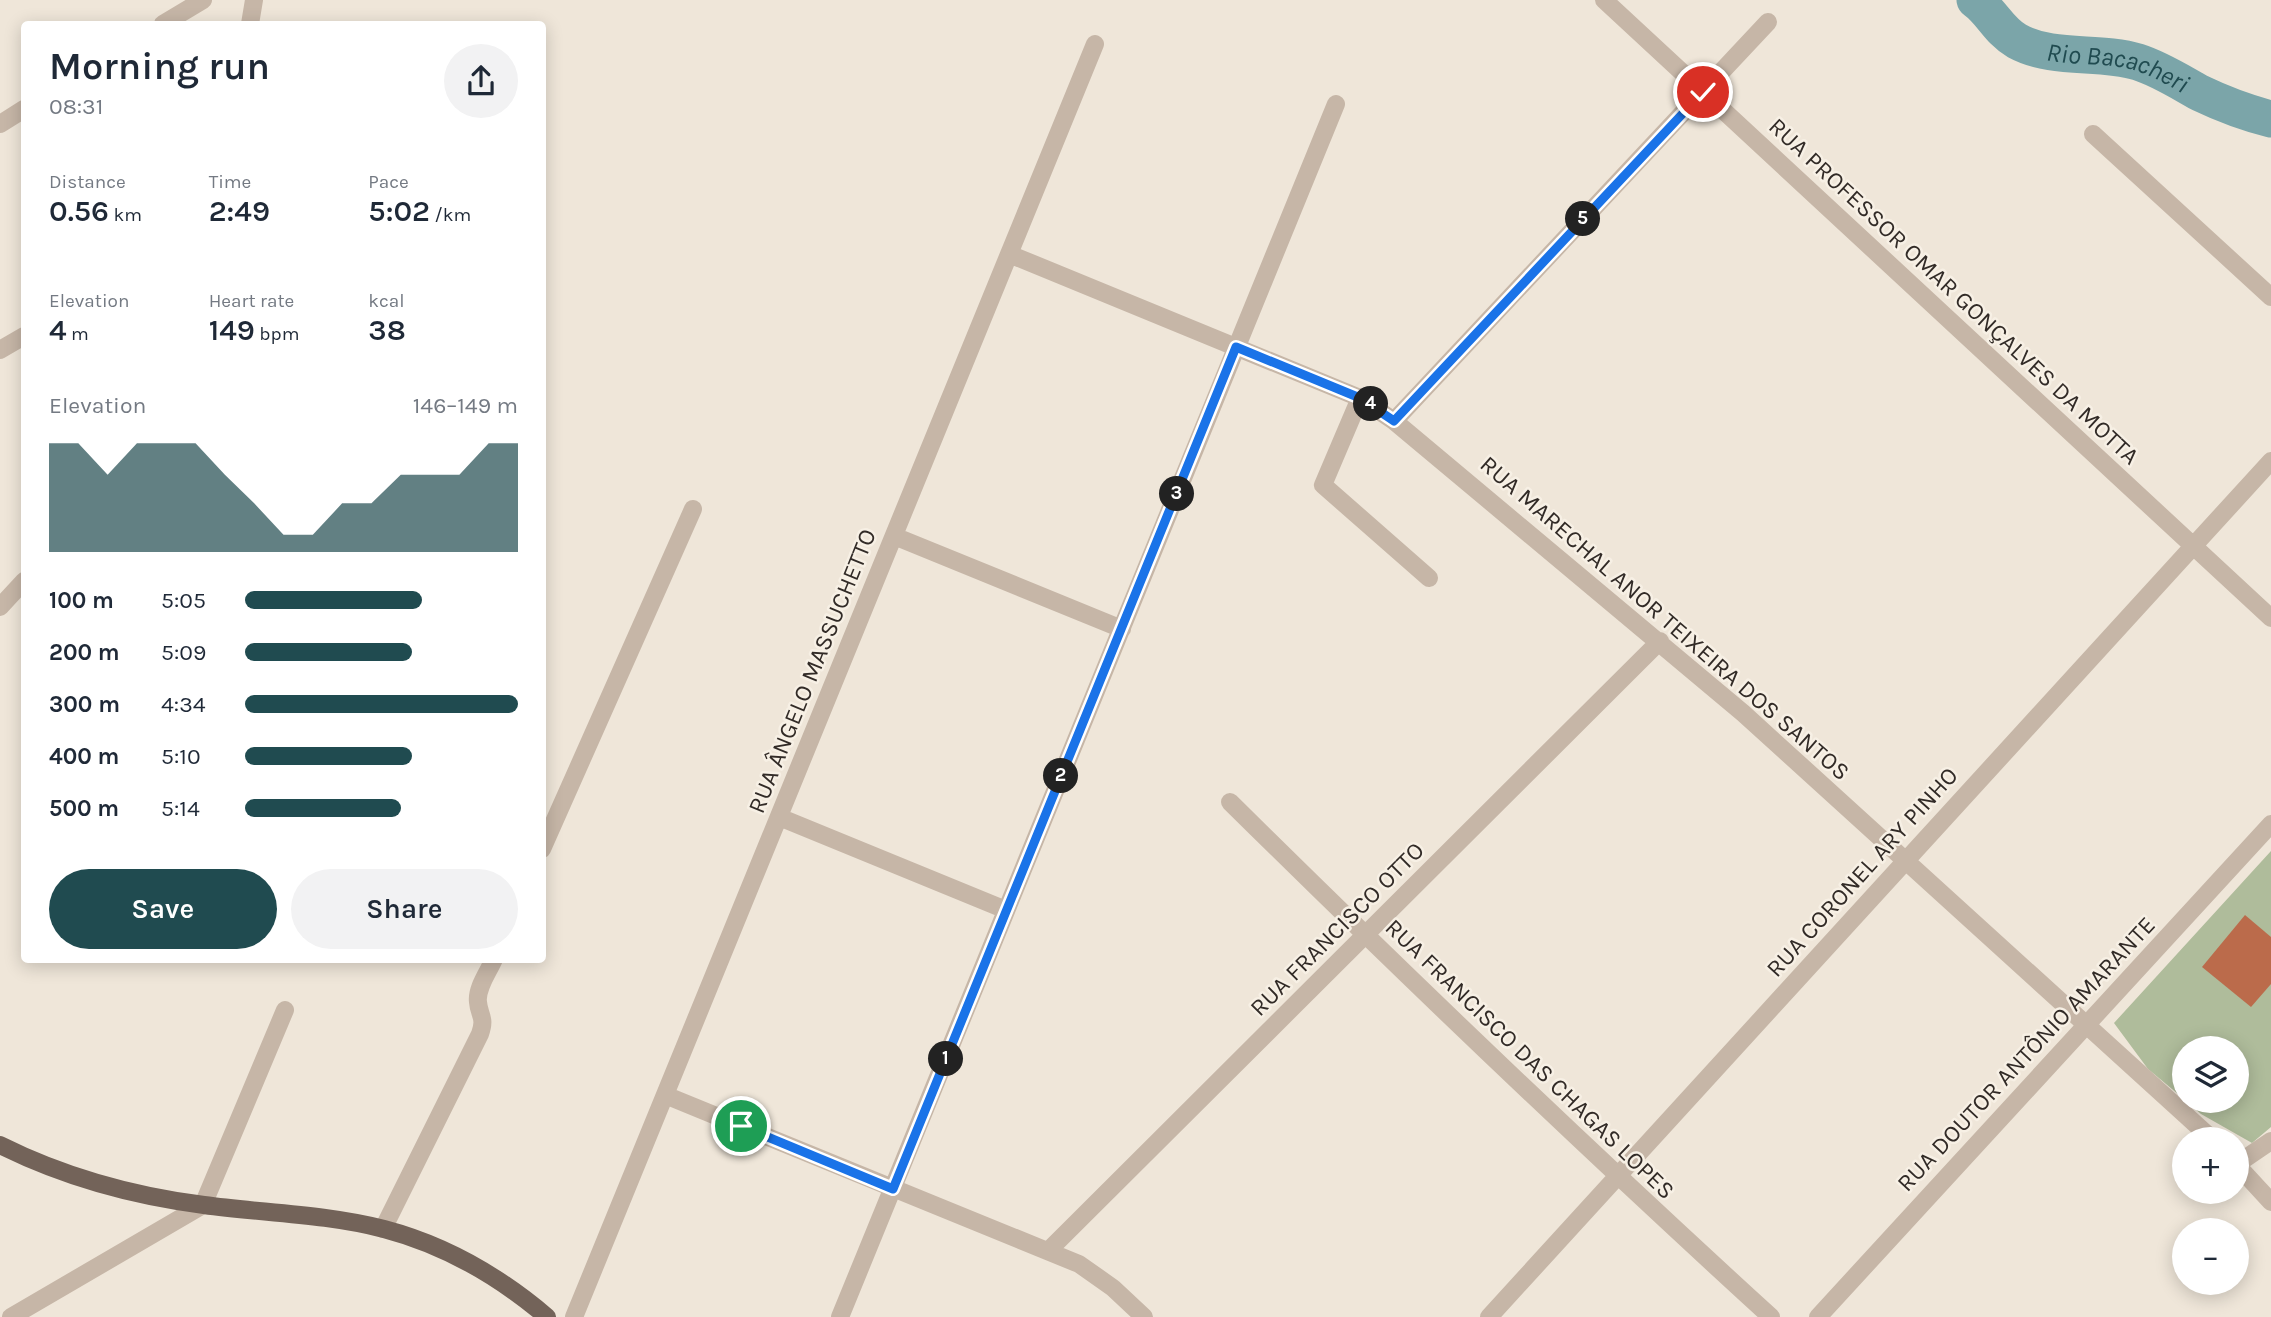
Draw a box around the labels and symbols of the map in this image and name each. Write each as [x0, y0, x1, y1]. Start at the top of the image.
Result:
water label: Rio Bacacheri [2045, 36, 2195, 99]
pin [1673, 62, 1733, 122]
street label: RUA PROFESSOR OMAR GONÇALVES DA MOTTA [1763, 112, 2145, 470]
pin: 5 [1566, 202, 1600, 236]
pin: 4 [1354, 386, 1388, 422]
street label: RUA MARECHAL ANOR TEIXEIRA DOS SANTOS [1475, 450, 1855, 786]
pin: 3 [1160, 476, 1194, 512]
street label: RUA ÂNGELO MASSUCHETTO [742, 525, 882, 817]
pin: 2 [1044, 758, 1078, 794]
street label: RUA CORONEL ARY PINHO [1760, 761, 1964, 983]
street label: RUA FRANCISCO OTTO [1244, 836, 1430, 1022]
street label: RUA DOUTOR ANTÔNIO AMARANTE [1891, 910, 2161, 1197]
street label: RUA FRANCISCO DAS CHAGAS LOPES [1380, 913, 1680, 1205]
pin: 1 [928, 1042, 964, 1076]
pin [711, 1096, 771, 1156]

